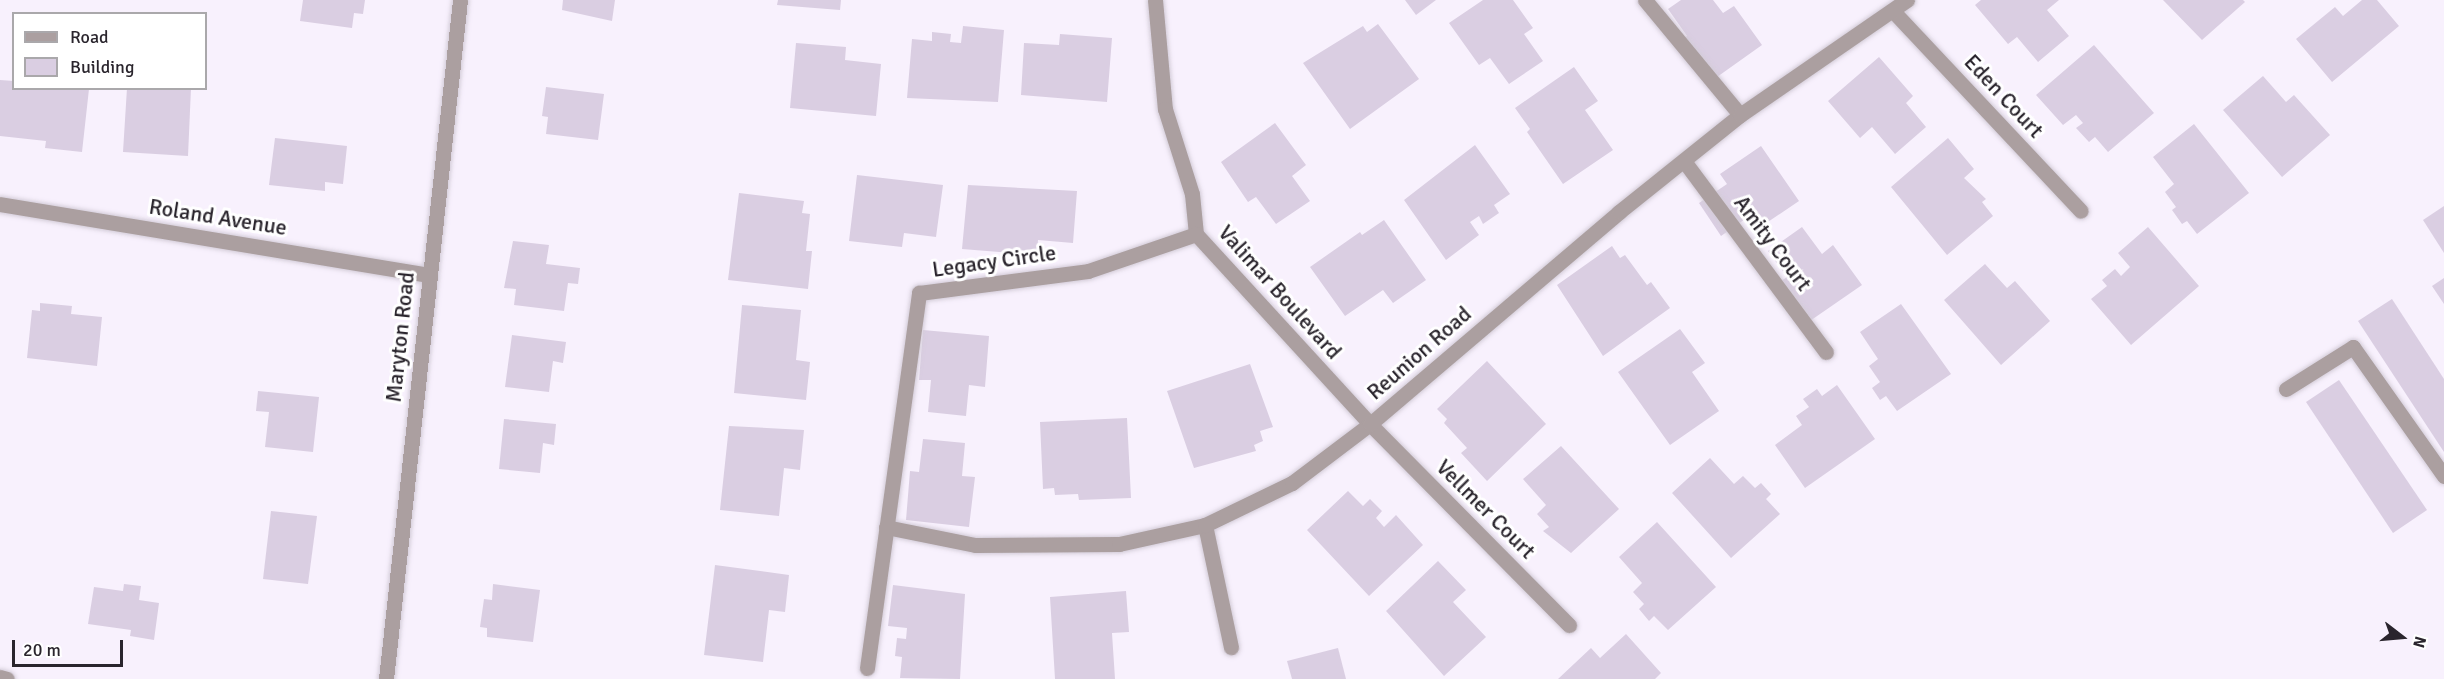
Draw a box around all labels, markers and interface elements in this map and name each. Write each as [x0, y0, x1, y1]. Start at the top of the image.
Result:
legend [12, 12, 207, 90]
text: Road [70, 26, 109, 48]
street label: Eden Court [1959, 49, 2049, 143]
text: Building [70, 56, 134, 78]
street label: Amity Court [1729, 190, 1817, 296]
street label: Roland Avenue [147, 193, 289, 241]
street label: Valimar Boulevard [1213, 220, 1347, 364]
street label: Legacy Circle [930, 239, 1058, 283]
street label: Maryton Road [380, 270, 420, 404]
street label: Reunion Road [1362, 301, 1476, 405]
street label: Vellmer Court [1431, 454, 1541, 564]
north arrow [2372, 607, 2432, 667]
scale bar [15, 628, 126, 666]
text: N [2408, 634, 2430, 650]
text: 20 m [23, 639, 61, 661]

